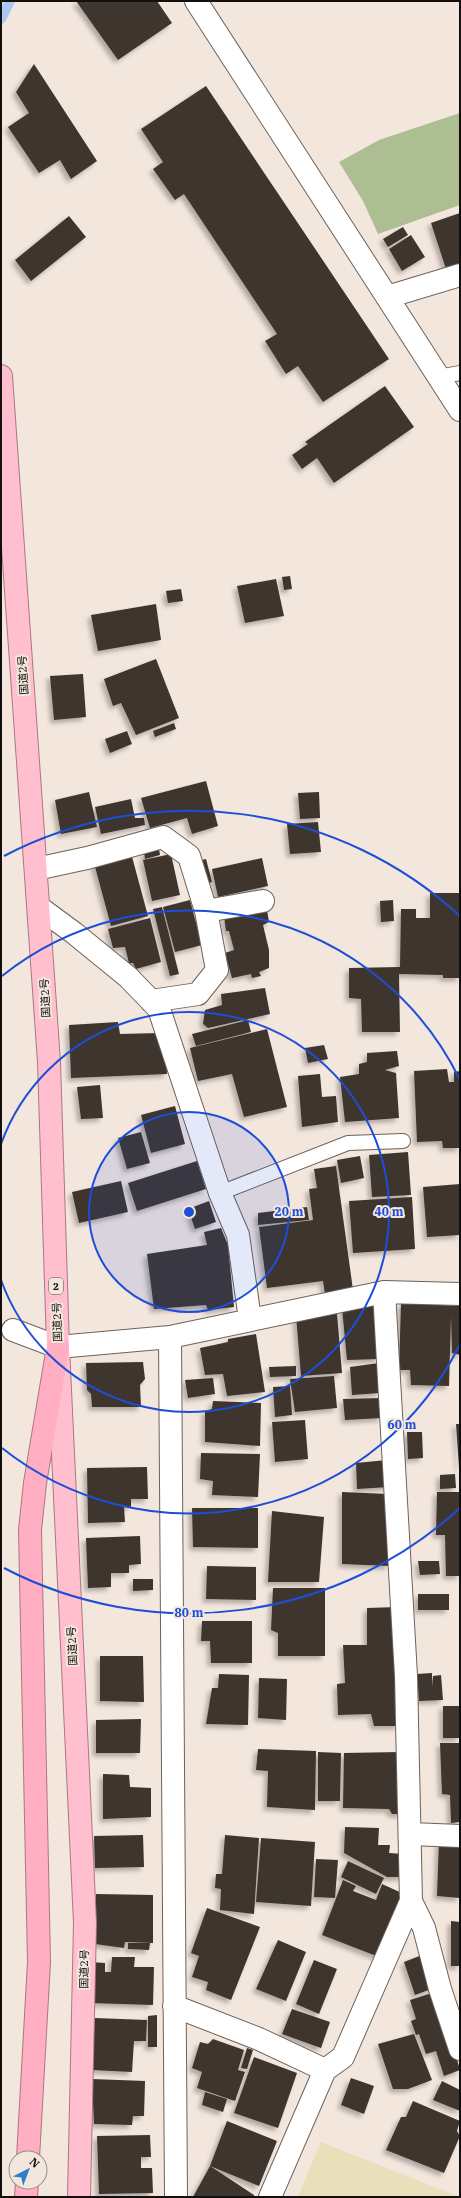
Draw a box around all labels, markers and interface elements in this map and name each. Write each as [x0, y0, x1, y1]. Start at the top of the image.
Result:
street label: 国道2号 [15, 655, 31, 695]
street label: 国道2号 [37, 978, 53, 1018]
text: 20 m [275, 1204, 304, 1219]
text: 40 m [375, 1204, 404, 1219]
centre of rings [182, 1205, 196, 1219]
road number: 2 [49, 1278, 63, 1294]
street label: 国道2号 [49, 1302, 65, 1342]
text: 60 m [388, 1417, 417, 1432]
text: 80 m [175, 1605, 204, 1620]
street label: 国道2号 [64, 1626, 80, 1666]
street label: 国道2号 [77, 1949, 91, 1989]
north arrow [8, 2150, 48, 2190]
text: N [27, 2154, 43, 2171]

